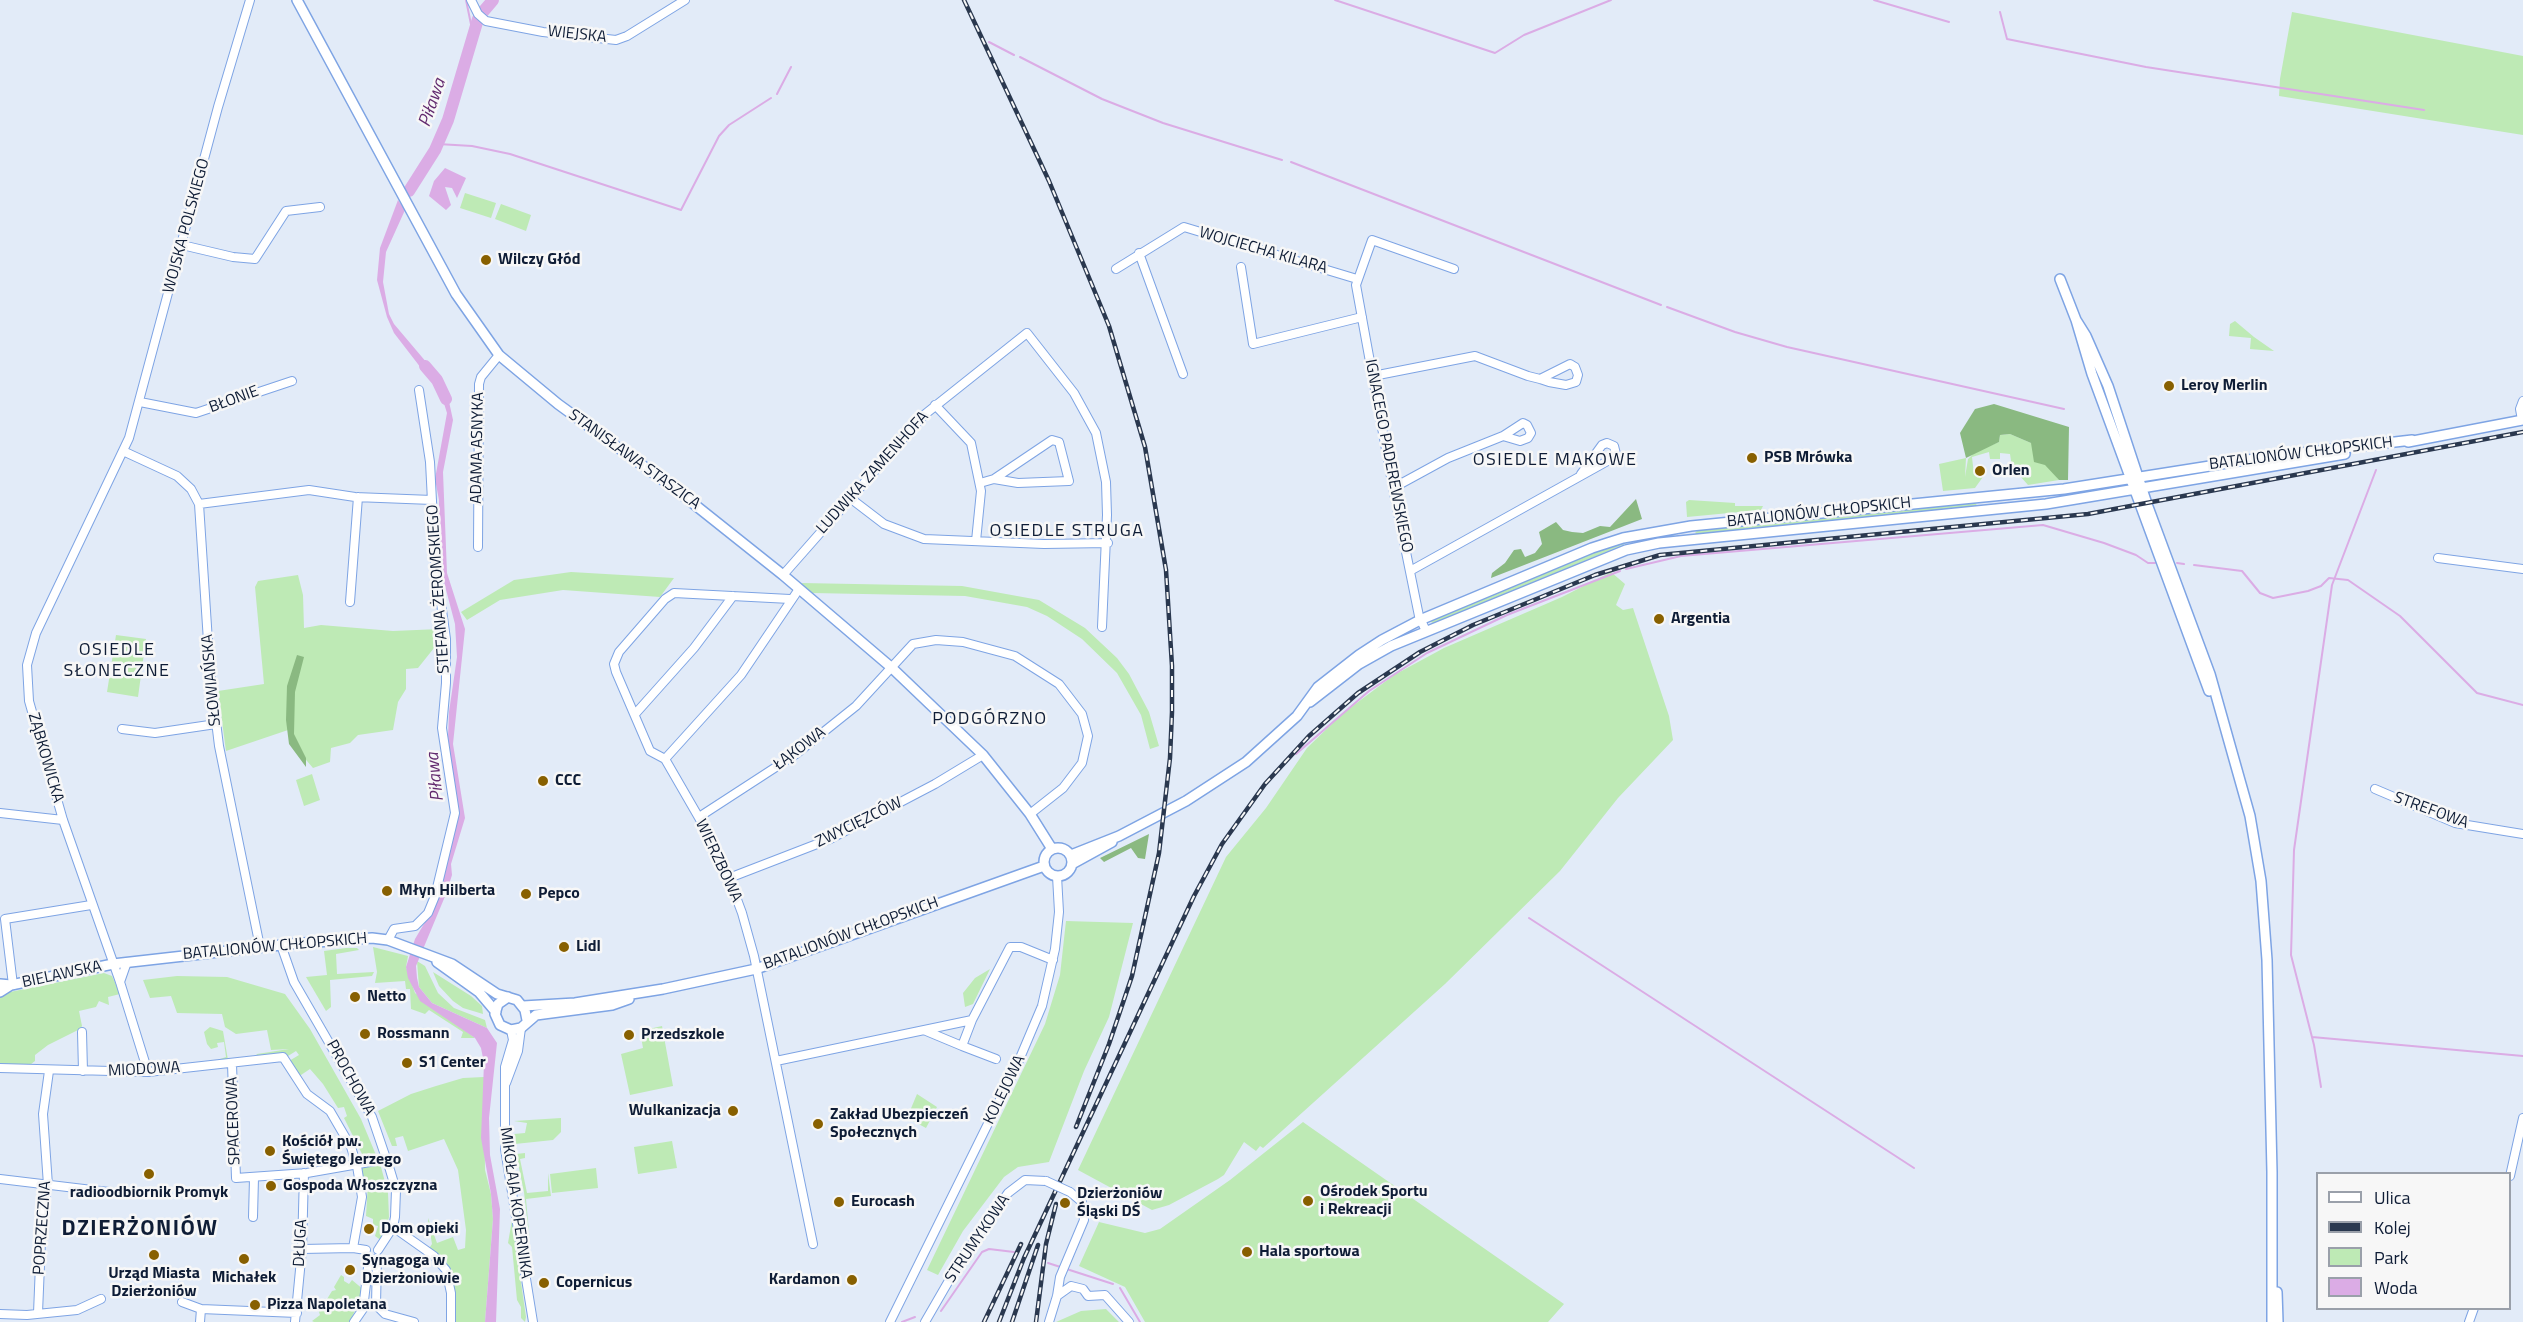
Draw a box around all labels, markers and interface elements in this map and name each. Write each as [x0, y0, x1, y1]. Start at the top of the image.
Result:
street label: WIEJSKA [547, 22, 607, 48]
water label: Piława [415, 76, 451, 130]
street label: WOJSKA POLSKIEGO [160, 157, 214, 295]
street label: WOJCIECHA KILARA [1197, 224, 1329, 278]
place label: Wilczy Głód [498, 250, 580, 270]
marker: Wilczy Głód [479, 253, 493, 267]
street label: IGNACEGO PADEREWSKIEGO [1360, 358, 1416, 554]
place label: Leroy Merlin [2181, 376, 2268, 396]
marker: Leroy Merlin [2162, 379, 2176, 393]
street label: BŁONIE [207, 382, 261, 418]
street label: ADAMA ASNYKA [467, 392, 489, 504]
street label: STANISŁAWA STASZICA [564, 406, 704, 514]
street label: LUDWIKA ZAMENHOFA [813, 408, 933, 538]
street label: BATALIONÓW CHŁOPSKICH [2208, 433, 2394, 475]
place label: PSB Mrówka [1764, 448, 1852, 468]
district label: OSIEDLE MAKOWE [1473, 450, 1637, 472]
marker: PSB Mrówka [1745, 451, 1759, 465]
place label: Orlen [1992, 461, 2030, 481]
marker: Orlen [1973, 464, 1987, 478]
street label: BATALIONÓW CHŁOPSKICH [1726, 494, 1912, 532]
street label: STEFANA ŻEROMSKIEGO [424, 504, 454, 674]
district label: OSIEDLE STRUGA [990, 521, 1144, 543]
place label: Argentia [1671, 609, 1730, 629]
marker: Argentia [1652, 612, 1666, 626]
street label: SŁOWIAŃSKA [198, 633, 226, 727]
district label: OSIEDLE SŁONECZNE [63, 640, 171, 682]
district label: PODGÓRZNO [932, 709, 1048, 731]
street label: ZĄBKOWICKA [23, 711, 67, 805]
street label: ŁĄKOWA [770, 723, 830, 775]
water label: Piława [423, 751, 449, 803]
place label: CCC [555, 771, 581, 791]
marker: CCC [536, 774, 550, 788]
street label: STREFOWA [2391, 789, 2471, 833]
street label: ZWYCIĘZCÓW [812, 794, 906, 852]
street label: WIERZBOWA [690, 817, 746, 905]
place label: Młyn Hilberta [399, 881, 495, 901]
marker: Młyn Hilberta [380, 884, 394, 898]
place label: Pepco [538, 884, 580, 904]
marker: Pepco [519, 887, 533, 901]
street label: BATALIONÓW CHŁOPSKICH [761, 893, 941, 975]
street label: BATALIONÓW CHŁOPSKICH [182, 929, 368, 965]
place label: Lidl [576, 937, 601, 957]
marker: Lidl [557, 940, 571, 954]
street label: BIELAWSKA [20, 957, 104, 993]
place label: Netto [367, 987, 406, 1007]
marker: Netto [348, 990, 362, 1004]
place label: Rossmann [377, 1024, 450, 1044]
place label: Przedszkole [641, 1025, 724, 1045]
marker: Rossmann [358, 1027, 372, 1041]
marker: Przedszkole [622, 1028, 636, 1042]
street label: PROCHOWA [321, 1037, 379, 1119]
street label: KOLEJOWA [980, 1052, 1030, 1128]
place label: S1 Center [419, 1053, 486, 1073]
marker: S1 Center [400, 1056, 414, 1070]
street label: MIODOWA [107, 1059, 181, 1081]
street label: SPACEROWA [223, 1077, 245, 1165]
place label: Wulkanizacja [629, 1101, 721, 1121]
marker: Wulkanizacja [726, 1104, 740, 1118]
place label: Zakład Ubezpieczeń Społecznych [830, 1105, 968, 1143]
marker: Zakład Ubezpieczeń Społecznych [811, 1117, 825, 1131]
street label: MIKOŁAJA KOPERNIKA [495, 1126, 535, 1280]
place label: Kościół pw. Świętego Jerzego [282, 1132, 401, 1170]
marker: Kościół pw. Świętego Jerzego [263, 1144, 277, 1158]
marker: radioodbiornik Promyk [142, 1167, 156, 1181]
legend [2316, 1172, 2511, 1310]
place label: Gospoda Włoszczyzna [283, 1176, 438, 1196]
marker: Gospoda Włoszczyzna [264, 1179, 278, 1193]
street label: POPRZECZNA [30, 1180, 56, 1276]
place label: Ośrodek Sportu i Rekreacji [1320, 1182, 1428, 1220]
place label: radioodbiornik Promyk [70, 1183, 228, 1203]
place label: Dzierżoniów Śląski DŚ [1077, 1184, 1162, 1222]
text: Ulica [2374, 1184, 2411, 1211]
street label: STRUMYKOWA [942, 1191, 1014, 1287]
place label: Eurocash [851, 1192, 915, 1212]
marker: Ośrodek Sportu i Rekreacji [1301, 1194, 1315, 1208]
marker: Eurocash [832, 1195, 846, 1209]
marker: Dzierżoniów Śląski DŚ [1058, 1196, 1072, 1210]
text: Kolej [2374, 1214, 2411, 1241]
district label: DZIERŻONIÓW [62, 1217, 218, 1243]
street label: DŁUGA [290, 1219, 312, 1267]
place label: Dom opieki [381, 1219, 459, 1239]
marker: Dom opieki [362, 1222, 376, 1236]
place label: Hala sportowa [1259, 1242, 1360, 1262]
text: Park [2374, 1244, 2408, 1271]
marker: Hala sportowa [1240, 1245, 1254, 1259]
marker: Urząd Miasta Dzierżoniów [147, 1248, 161, 1262]
place label: Synagoga w Dzierżoniowie [362, 1251, 460, 1289]
marker: Michałek [237, 1252, 251, 1266]
marker: Synagoga w Dzierżoniowie [343, 1263, 357, 1277]
place label: Urząd Miasta Dzierżoniów [108, 1264, 200, 1302]
place label: Michałek [212, 1268, 276, 1288]
place label: Kardamon [769, 1270, 840, 1290]
place label: Copernicus [556, 1273, 632, 1293]
marker: Kardamon [845, 1273, 859, 1287]
text: Woda [2374, 1274, 2418, 1301]
marker: Copernicus [537, 1276, 551, 1290]
place label: Pizza Napoletana [267, 1295, 387, 1315]
marker: Pizza Napoletana [248, 1298, 262, 1312]

